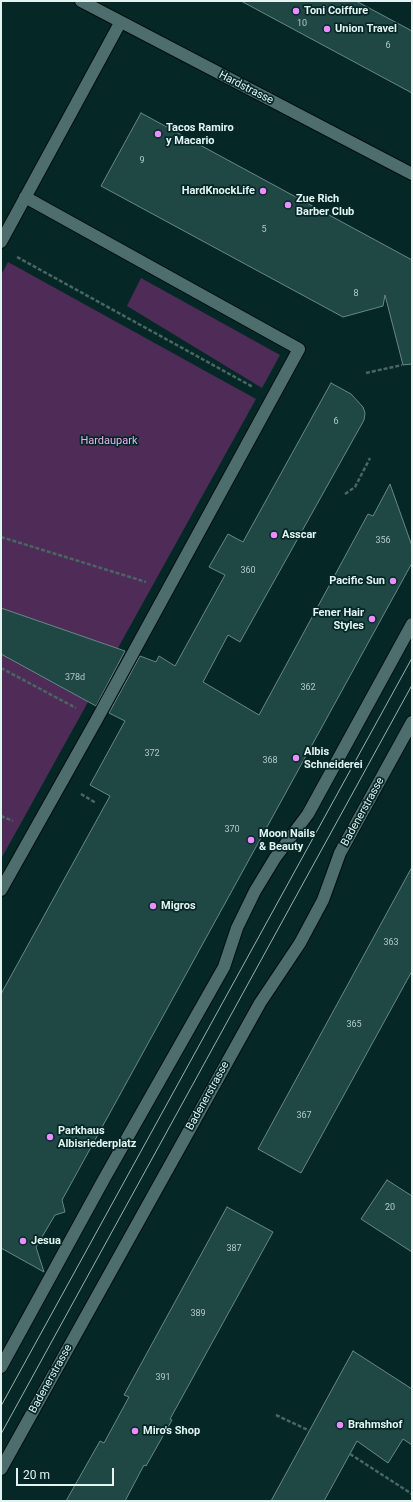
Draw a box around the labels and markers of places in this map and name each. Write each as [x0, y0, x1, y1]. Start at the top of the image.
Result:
place label: Toni Coiffure [304, 4, 368, 18]
marker: Toni Coiffure [291, 6, 301, 16]
place label: Union Travel [335, 22, 397, 36]
marker: Union Travel [322, 24, 332, 34]
place label: Tacos Ramiro y Macario [166, 121, 234, 147]
marker: Tacos Ramiro y Macario [153, 129, 163, 139]
place label: HardKnockLife [182, 184, 255, 198]
marker: HardKnockLife [258, 186, 268, 196]
place label: Zue Rich Barber Club [296, 192, 354, 218]
marker: Zue Rich Barber Club [283, 200, 293, 210]
place label: Asscar [282, 528, 316, 542]
marker: Asscar [269, 530, 279, 540]
place label: Pacific Sun [329, 574, 385, 588]
marker: Pacific Sun [388, 576, 398, 586]
place label: Fener Hair Styles [313, 606, 364, 632]
marker: Fener Hair Styles [367, 614, 377, 624]
place label: Albis Schneiderei [304, 745, 363, 771]
marker: Albis Schneiderei [291, 753, 301, 763]
place label: Moon Nails & Beauty [259, 827, 315, 853]
marker: Moon Nails & Beauty [246, 835, 256, 845]
place label: Migros [161, 899, 196, 913]
marker: Migros [148, 901, 158, 911]
place label: Parkhaus Albisriederplatz [58, 1124, 136, 1150]
marker: Parkhaus Albisriederplatz [45, 1132, 55, 1142]
place label: Jesua [31, 1234, 61, 1248]
marker: Jesua [18, 1236, 28, 1246]
place label: Brahmshof [348, 1418, 402, 1432]
marker: Brahmshof [335, 1420, 345, 1430]
place label: Miro's Shop [143, 1424, 200, 1438]
marker: Miro's Shop [130, 1426, 140, 1436]

